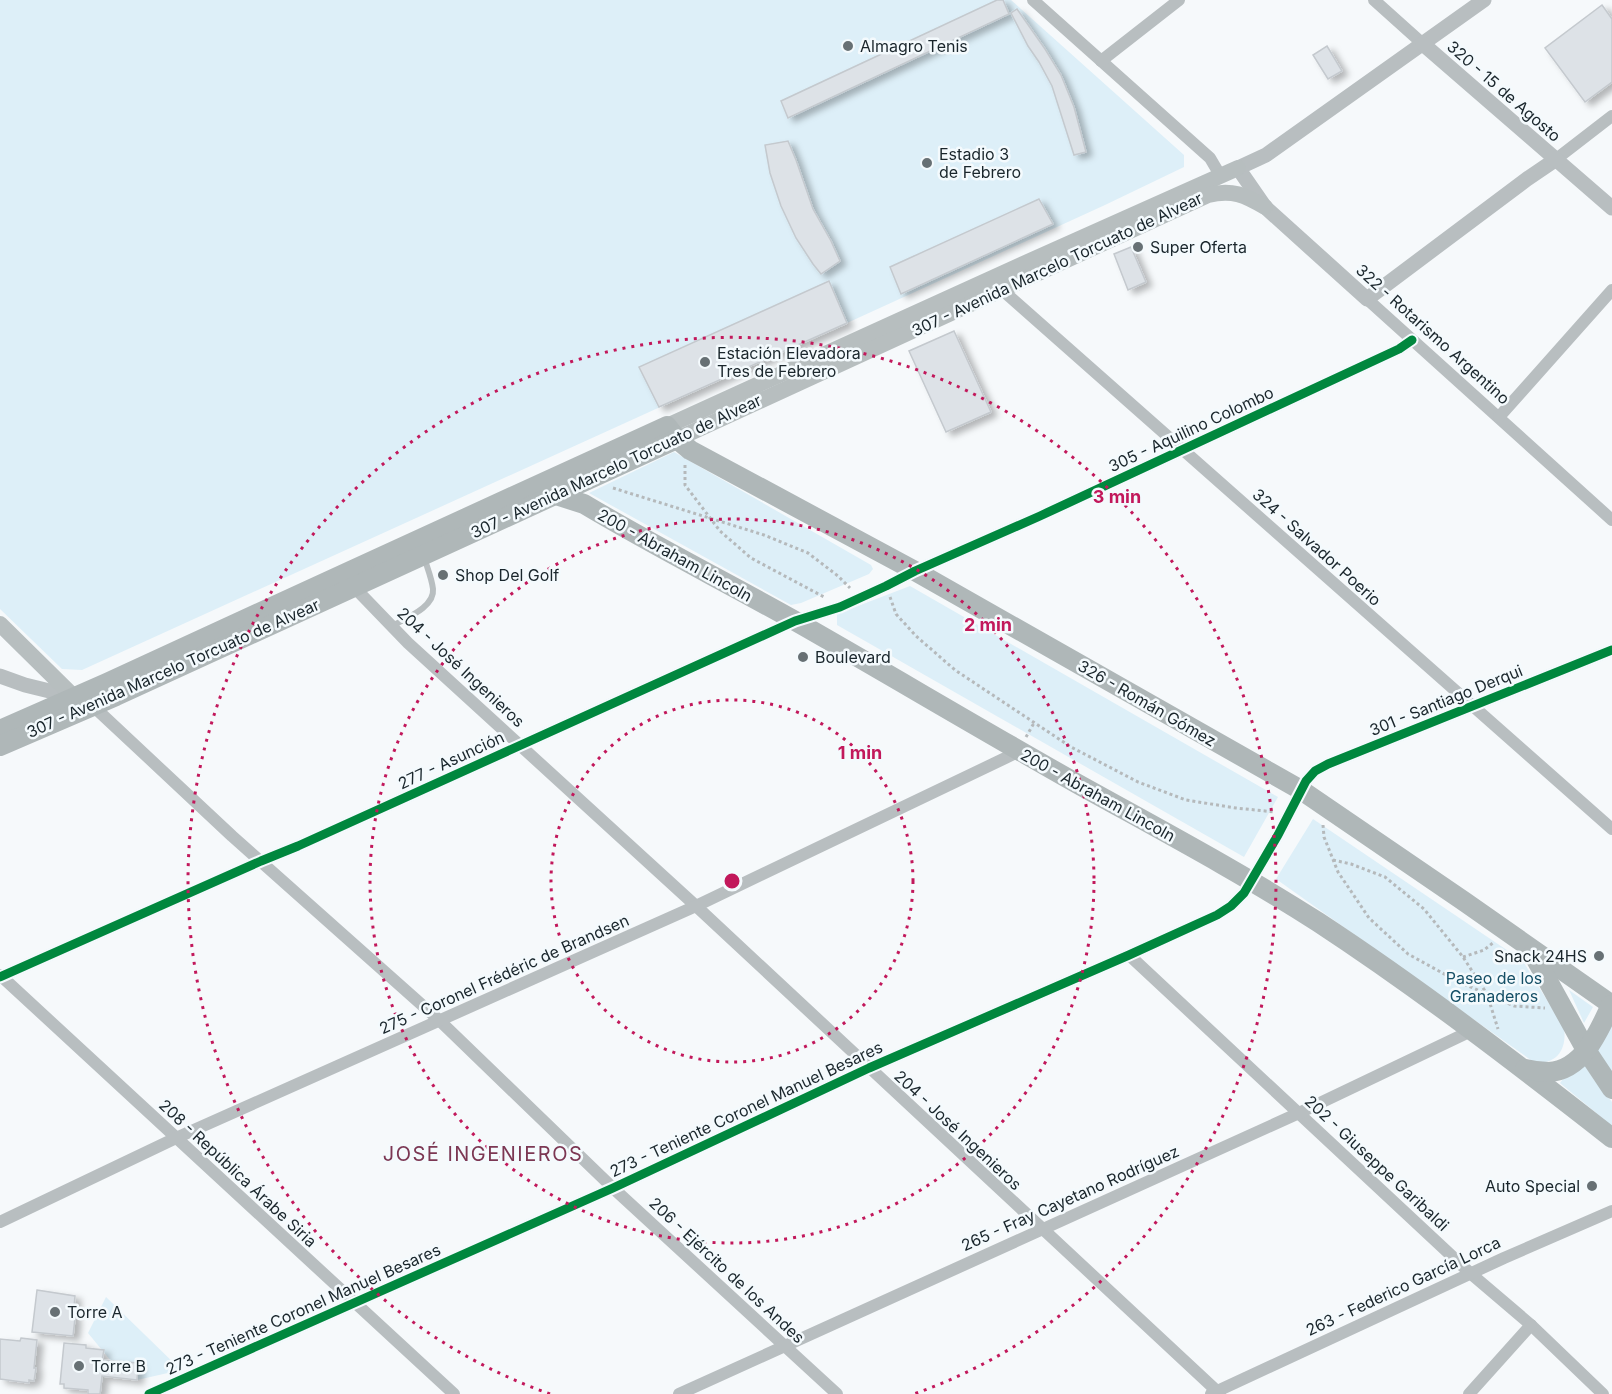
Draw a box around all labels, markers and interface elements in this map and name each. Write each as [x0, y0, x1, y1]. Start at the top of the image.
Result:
place label: Almagro Tenis [860, 36, 968, 56]
street label: 320 - 15 de Agosto [1443, 36, 1565, 146]
marker: Almagro Tenis [841, 39, 855, 53]
place label: Estadio 3 de Febrero [939, 144, 1021, 182]
marker: Estadio 3 de Febrero [920, 156, 934, 170]
street label: 307 - Avenida Marcelo Torcuato de Alvear [909, 188, 1205, 340]
place label: Super Oferta [1150, 237, 1247, 257]
marker: Super Oferta [1131, 240, 1145, 254]
street label: 322 - Rotarismo Argentino [1352, 260, 1514, 408]
place label: Estación Elevadora Tres de Febrero [717, 343, 861, 381]
marker: Estación Elevadora Tres de Febrero [698, 355, 712, 369]
street label: 305 - Aquilino Colombo [1105, 382, 1277, 476]
street label: 307 - Avenida Marcelo Torcuato de Alvear [468, 390, 764, 542]
street label: 324 - Salvador Poerio [1249, 484, 1385, 610]
text: 3 min [1093, 486, 1141, 507]
street label: 200 - Abraham Lincoln [594, 504, 756, 606]
place label: Shop Del Golf [455, 565, 559, 585]
marker: Shop Del Golf [436, 568, 450, 582]
street label: 307 - Avenida Marcelo Torcuato de Alvear [24, 594, 322, 742]
street label: 204 - José Ingenieros [393, 603, 529, 731]
text: 2 min [964, 614, 1012, 635]
place label: Boulevard [815, 647, 891, 667]
marker: Boulevard [796, 650, 810, 664]
street label: 326 - Román Gómez [1074, 655, 1220, 751]
street label: 301 - Santiago Derqui [1367, 660, 1525, 740]
street label: 277 - Asunción [395, 727, 507, 793]
text: 1 min [838, 742, 882, 763]
street label: 200 - Abraham Lincoln [1017, 744, 1179, 846]
centre of rings [722, 871, 742, 891]
street label: 275 - Coronel Frédéric de Brandsen [376, 910, 632, 1038]
place label: Snack 24HS [1494, 946, 1587, 966]
marker: Snack 24HS [1592, 949, 1606, 963]
park label: Paseo de los Granaderos [1446, 968, 1542, 1006]
street label: 273 - Teniente Coronel Manuel Besares [606, 1037, 886, 1181]
street label: 204 - José Ingenieros [890, 1066, 1026, 1194]
street label: 202 - Giuseppe Garibaldi [1301, 1091, 1453, 1235]
street label: 208 - República Árabe Siria [155, 1095, 321, 1251]
district label: JOSÉ INGENIEROS [383, 1141, 583, 1166]
street label: 265 - Fray Cayetano Rodríguez [958, 1141, 1182, 1255]
place label: Auto Special [1485, 1176, 1580, 1196]
marker: Auto Special [1585, 1179, 1599, 1193]
street label: 206 - Ejército de los Andes [645, 1193, 809, 1347]
street label: 263 - Federico García Lorca [1303, 1232, 1503, 1340]
street label: 273 - Teniente Coronel Manuel Besares [162, 1239, 444, 1379]
place label: Torre A [67, 1302, 123, 1322]
marker: Torre A [48, 1305, 62, 1319]
place label: Torre B [91, 1356, 146, 1376]
marker: Torre B [72, 1359, 86, 1373]

